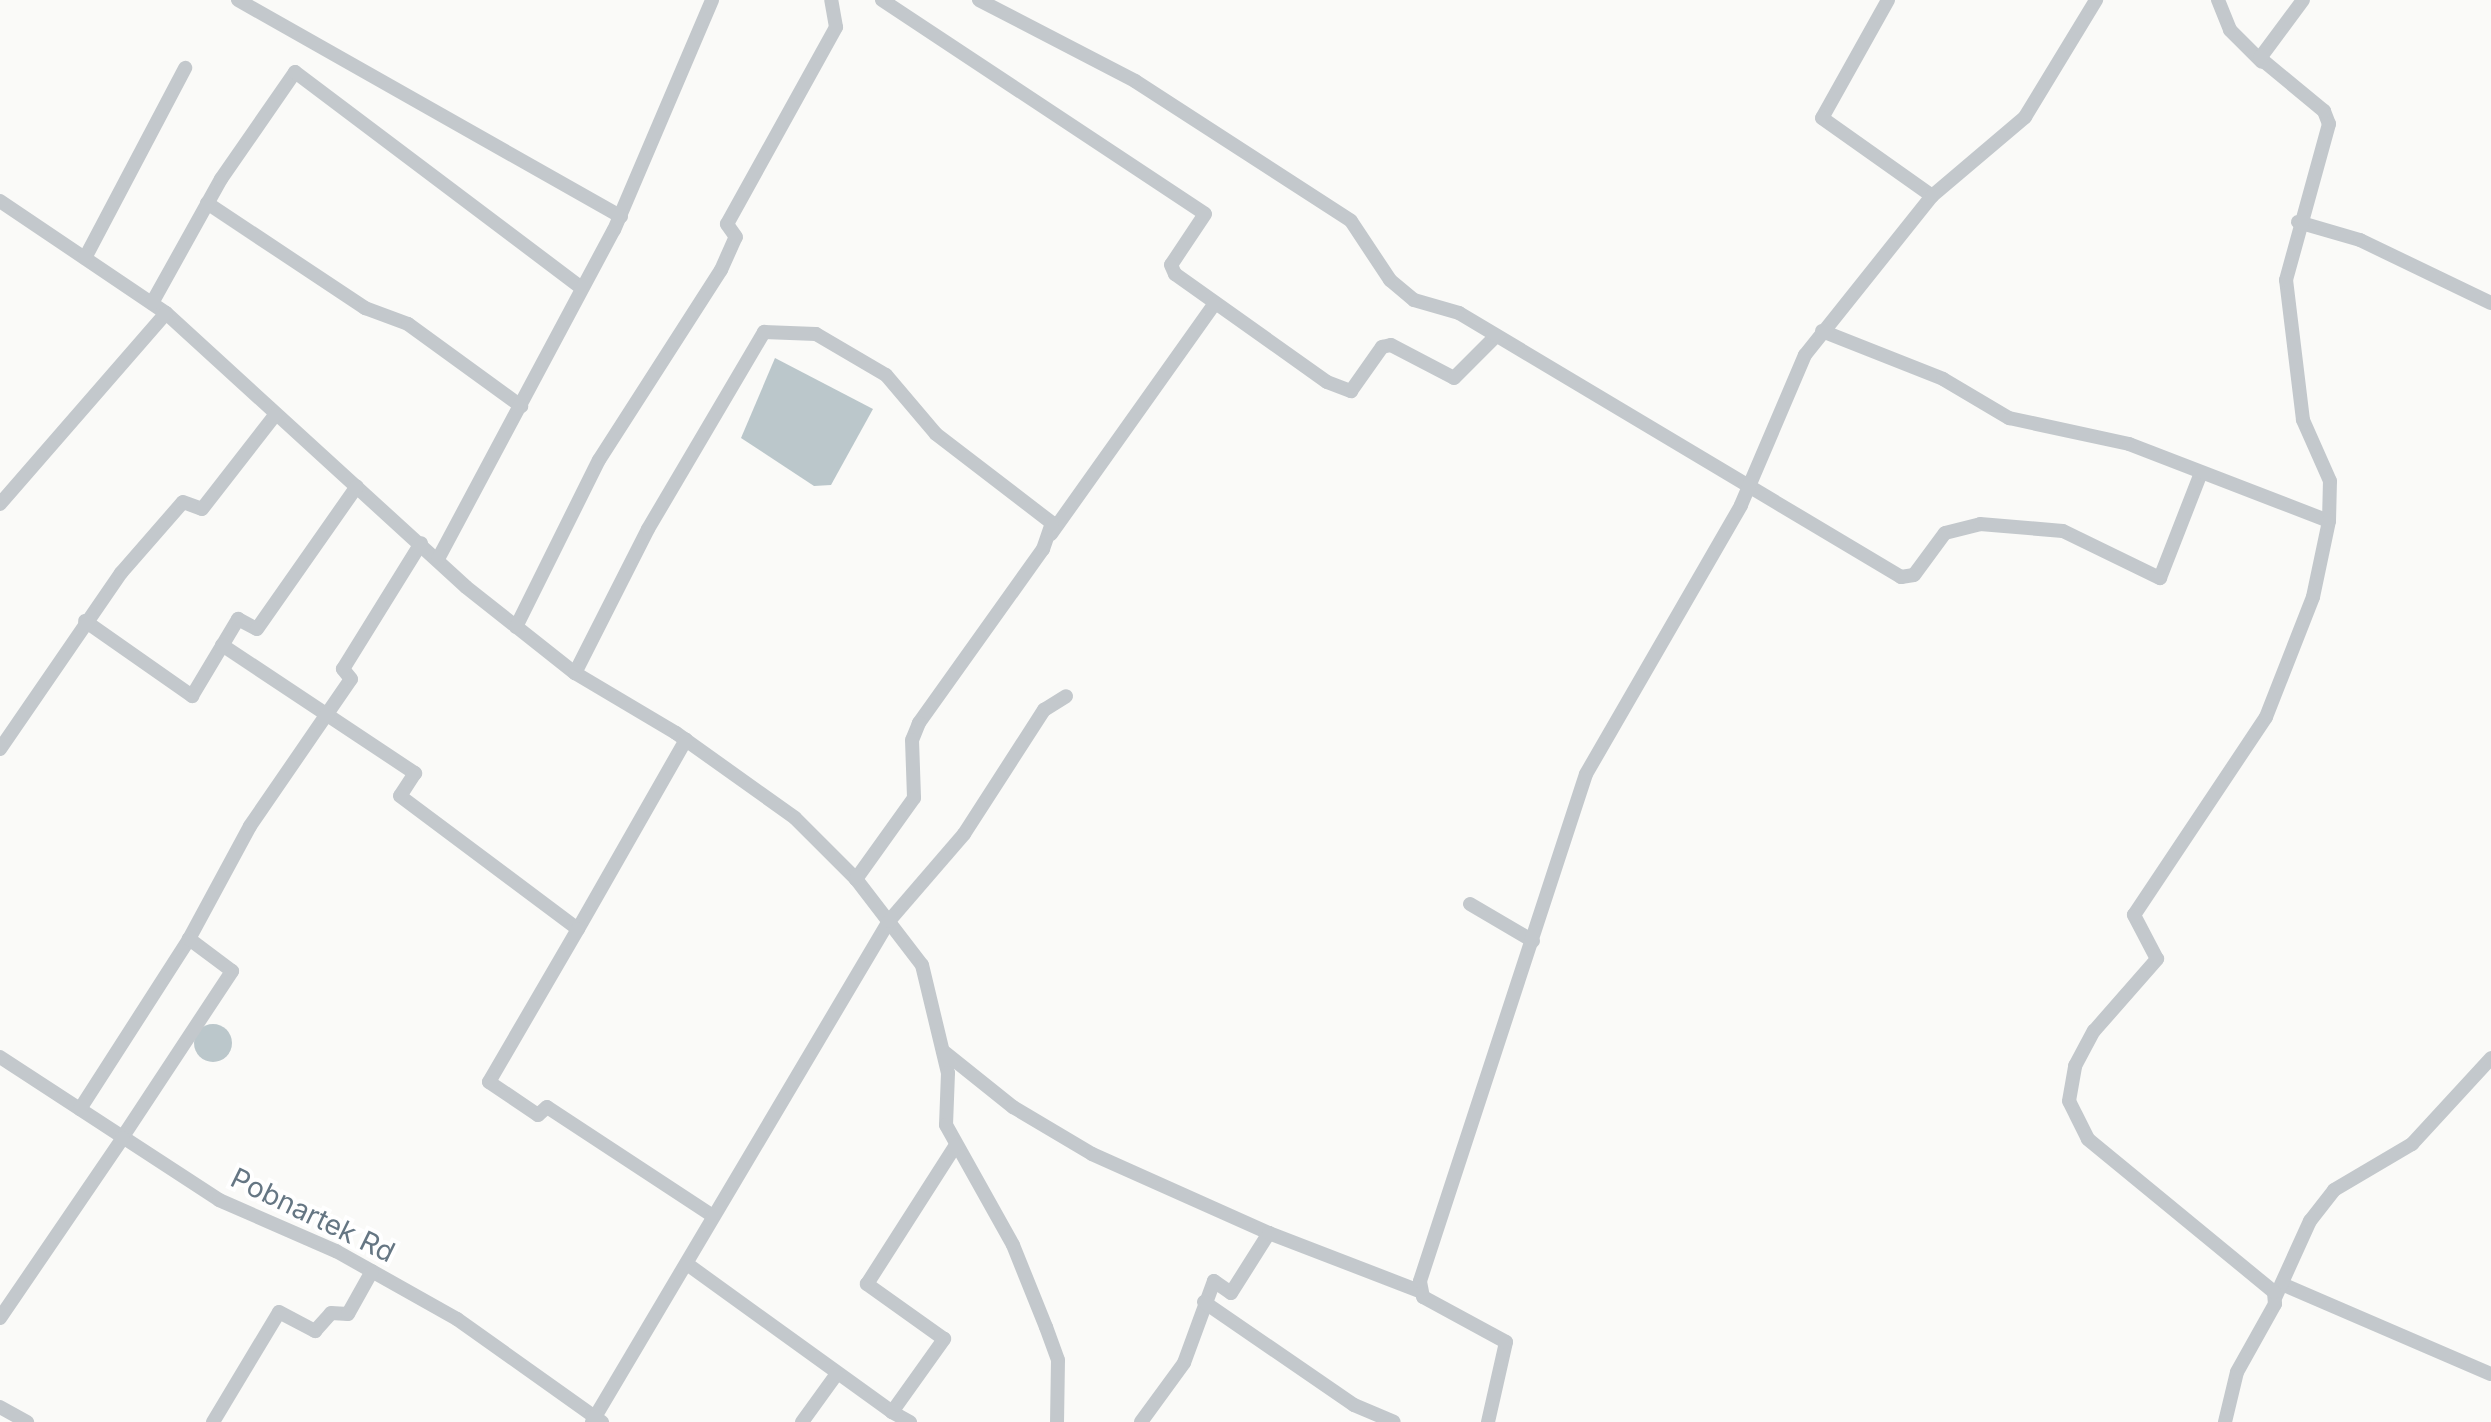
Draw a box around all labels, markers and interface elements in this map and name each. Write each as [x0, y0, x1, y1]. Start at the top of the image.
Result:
street label: Pobnartek Rd [226, 1161, 400, 1269]

